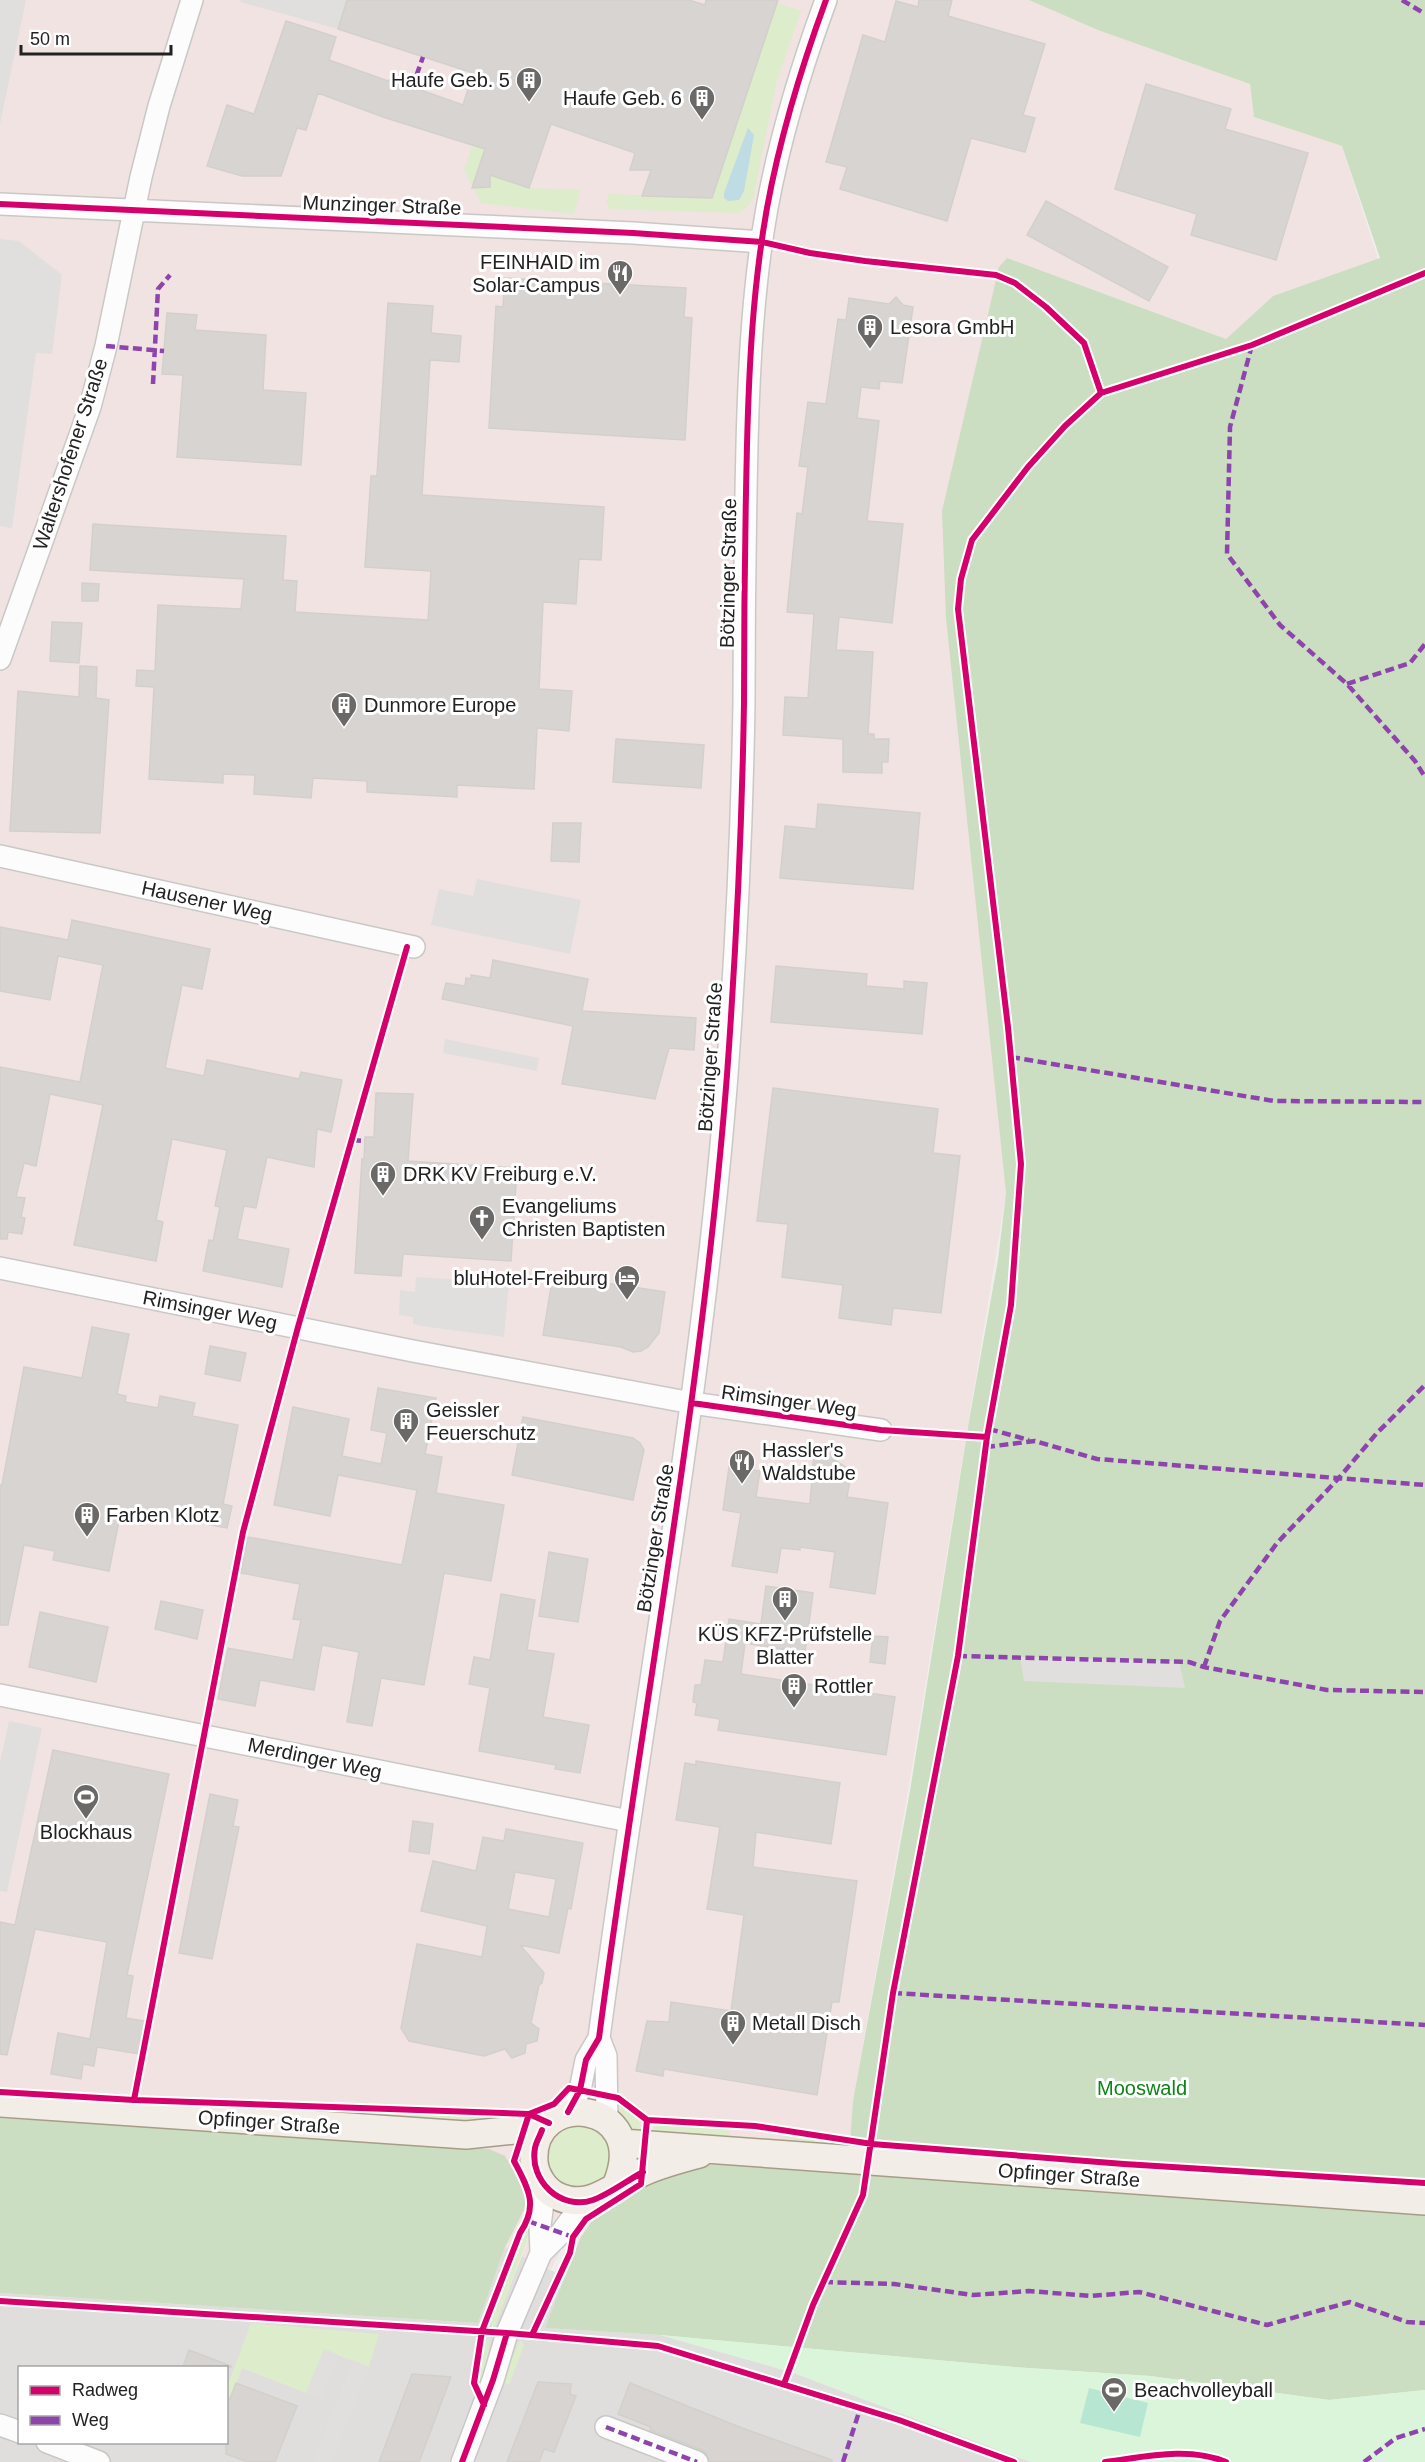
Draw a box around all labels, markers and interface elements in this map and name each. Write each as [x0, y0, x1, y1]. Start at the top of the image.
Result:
scale bar [21, 18, 171, 56]
text: 50 m [30, 29, 70, 49]
building icon: Haufe Geb. 5 [514, 65, 544, 103]
place label: Haufe Geb. 5 [391, 69, 510, 91]
building icon: Haufe Geb. 6 [687, 83, 717, 121]
place label: Haufe Geb. 6 [563, 87, 682, 109]
street label: Munzinger Straße [302, 191, 462, 219]
place label: FEINHAID im Solar-Campus [472, 251, 600, 296]
restaurant icon: FEINHAID im Solar-Campus [605, 258, 635, 296]
building icon: Lesora GmbH [855, 312, 885, 350]
place label: Lesora GmbH [890, 316, 1015, 338]
street label: Waltershofener Straße [29, 355, 111, 553]
street label: Bötzinger Straße [716, 498, 740, 648]
building icon: Dunmore Europe [329, 690, 359, 728]
place label: Dunmore Europe [364, 694, 516, 716]
street label: Hausener Weg [140, 876, 274, 926]
street label: Bötzinger Straße [694, 981, 726, 1133]
building icon: DRK KV Freiburg e.V. [368, 1159, 398, 1197]
place label: DRK KV Freiburg e.V. [403, 1163, 597, 1185]
place label: Evangeliums Christen Baptisten [502, 1195, 665, 1240]
church icon: Evangeliums Christen Baptisten [467, 1203, 497, 1241]
hotel icon: bluHotel-Freiburg [612, 1263, 642, 1301]
place label: bluHotel-Freiburg [453, 1267, 608, 1289]
street label: Rimsinger Weg [141, 1286, 279, 1334]
street label: Rimsinger Weg [720, 1381, 858, 1421]
place label: Geissler Feuerschutz [426, 1399, 536, 1444]
building icon: Geissler Feuerschutz [391, 1406, 421, 1444]
place label: Hassler's Waldstube [762, 1439, 856, 1484]
restaurant icon: Hassler's Waldstube [727, 1447, 757, 1485]
street label: Bötzinger Straße [632, 1462, 678, 1614]
building icon: Farben Klotz [72, 1500, 102, 1538]
place label: Farben Klotz [106, 1504, 219, 1526]
building icon: KÜS KFZ-Prüfstelle Blatter [770, 1584, 800, 1622]
place label: KÜS KFZ-Prüfstelle Blatter [698, 1623, 872, 1668]
building icon: Rottler [779, 1671, 809, 1709]
place label: Rottler [814, 1675, 873, 1697]
street label: Merdinger Weg [246, 1733, 384, 1783]
sports icon: Blockhaus [71, 1782, 101, 1820]
place label: Blockhaus [40, 1821, 132, 1843]
building icon: Metall Disch [718, 2008, 748, 2046]
place label: Metall Disch [752, 2012, 861, 2034]
park label: Mooswald [1097, 2077, 1187, 2099]
street label: Opfinger Straße [197, 2106, 341, 2138]
street label: Opfinger Straße [997, 2159, 1141, 2191]
legend [18, 2366, 228, 2444]
sports icon: Beachvolleyball [1099, 2375, 1129, 2413]
place label: Beachvolleyball [1134, 2379, 1273, 2401]
text: Radweg [72, 2380, 138, 2400]
text: Weg [72, 2410, 109, 2430]

